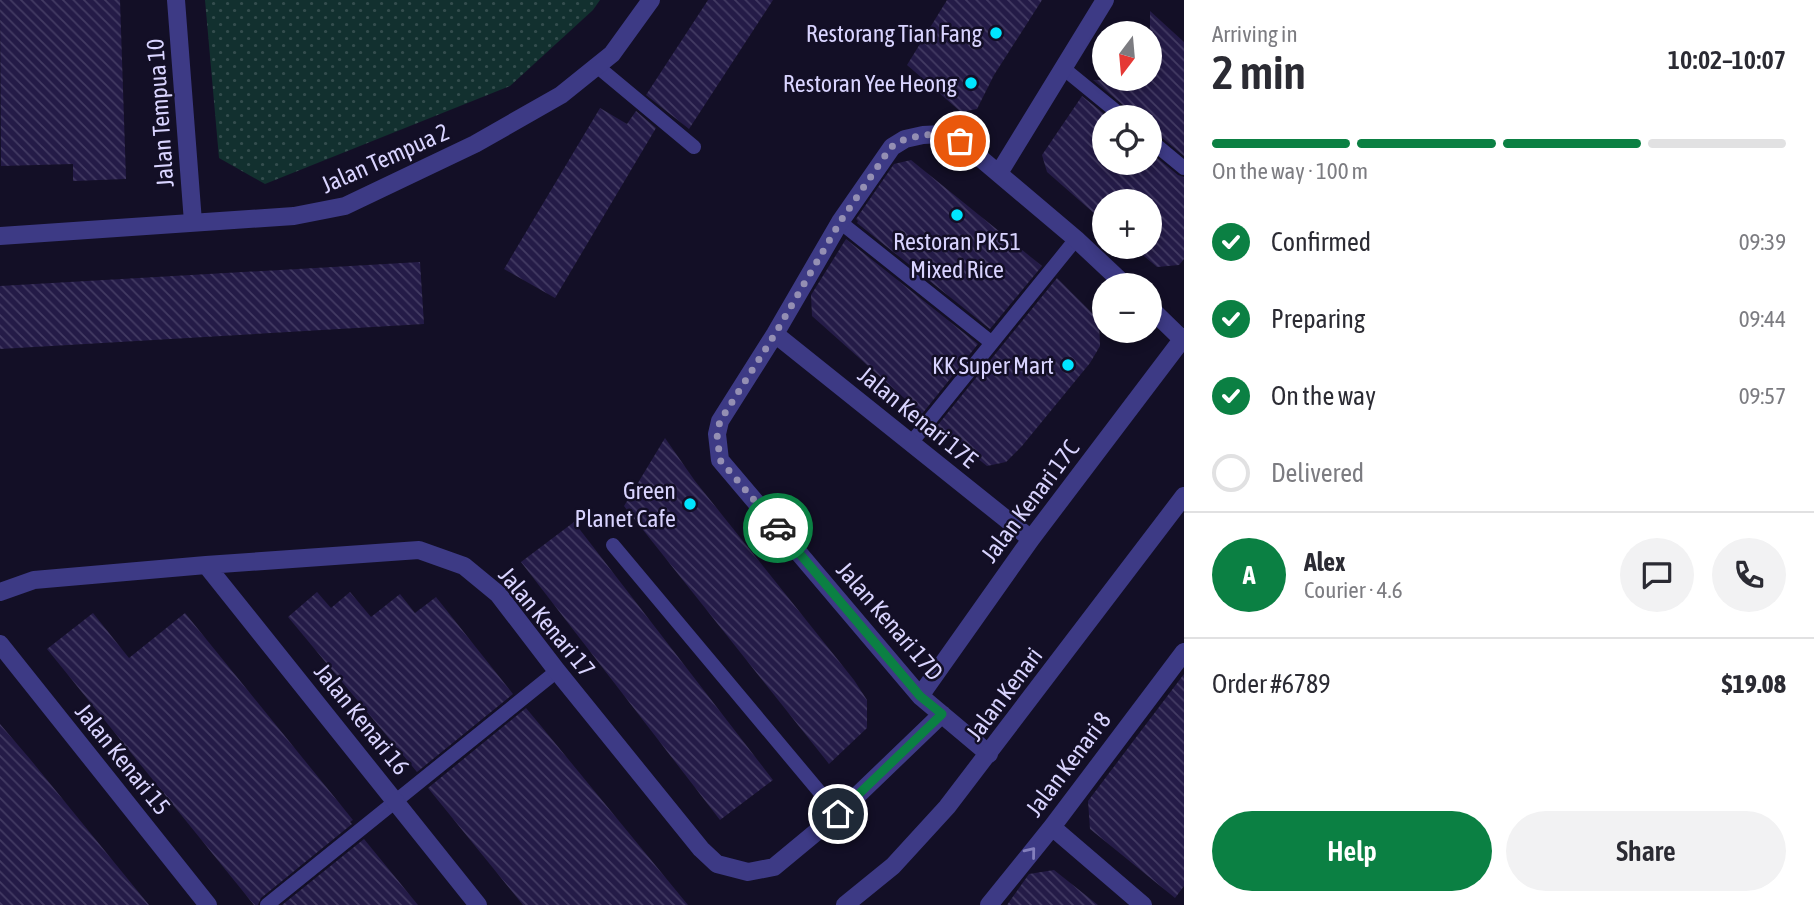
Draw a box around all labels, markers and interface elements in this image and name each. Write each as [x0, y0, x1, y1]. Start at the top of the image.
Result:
place label: Restorang Tian Fang [806, 20, 983, 47]
north arrow [1092, 21, 1162, 91]
map controls [1092, 21, 1162, 343]
text: Arriving in [1212, 21, 1298, 47]
marker: Restorang Tian Fang [988, 25, 1004, 41]
street label: Jalan Tempua 10 [141, 38, 179, 188]
text: 10:02–10:07 [1668, 45, 1786, 75]
text: 2 min [1212, 46, 1306, 99]
place label: Restoran Yee Heong [783, 70, 958, 97]
marker: Restoran Yee Heong [963, 75, 979, 91]
button: locate [1092, 105, 1162, 175]
pin [930, 111, 990, 171]
street label: Jalan Tempua 2 [317, 118, 453, 198]
icon: bag [941, 122, 979, 160]
text: On the way · 100 m [1212, 158, 1368, 184]
button: + [1092, 189, 1162, 259]
marker: Restoran PK51 Mixed Rice [949, 207, 965, 223]
icon: check [1212, 223, 1250, 261]
text: Confirmed [1271, 227, 1371, 257]
place label: Restoran PK51 Mixed Rice [893, 228, 1021, 283]
text: 09:39 [1739, 229, 1786, 255]
button: − [1092, 273, 1162, 343]
icon: check [1212, 300, 1250, 338]
text: Preparing [1271, 304, 1365, 334]
text: 09:44 [1739, 306, 1786, 332]
place label: KK Super Mart [932, 352, 1054, 379]
marker: KK Super Mart [1060, 357, 1076, 373]
street label: Jalan Kenari 17E [853, 361, 983, 473]
icon: check [1212, 377, 1250, 415]
text: On the way [1271, 381, 1376, 411]
text: 09:57 [1739, 383, 1786, 409]
street label: Jalan Kenari 17C [975, 435, 1085, 567]
text: Delivered [1271, 458, 1364, 488]
place label: Green Planet Cafe [575, 477, 676, 532]
courier [743, 493, 813, 563]
marker: Green Planet Cafe [682, 496, 698, 512]
icon: car [759, 509, 797, 547]
button: chat [1620, 538, 1694, 612]
button: phone [1712, 538, 1786, 612]
text: Alex [1304, 547, 1345, 577]
street label: Jalan Kenari 17D [831, 556, 949, 686]
text: A [1243, 560, 1255, 590]
street label: Jalan Kenari 17 [493, 562, 601, 682]
text: Courier · 4.6 [1304, 577, 1403, 603]
street label: Jalan Kenari [960, 642, 1048, 746]
street label: Jalan Kenari 16 [309, 658, 415, 780]
text: Order #6789 [1212, 669, 1331, 699]
text: $19.08 [1722, 669, 1786, 699]
street label: Jalan Kenari 15 [70, 698, 176, 820]
street label: Jalan Kenari 8 [1020, 707, 1116, 821]
pin [808, 784, 868, 844]
icon: home [819, 795, 857, 833]
button: Help [1212, 811, 1492, 891]
button: Share [1506, 811, 1786, 891]
one-way arrow [1023, 847, 1036, 859]

